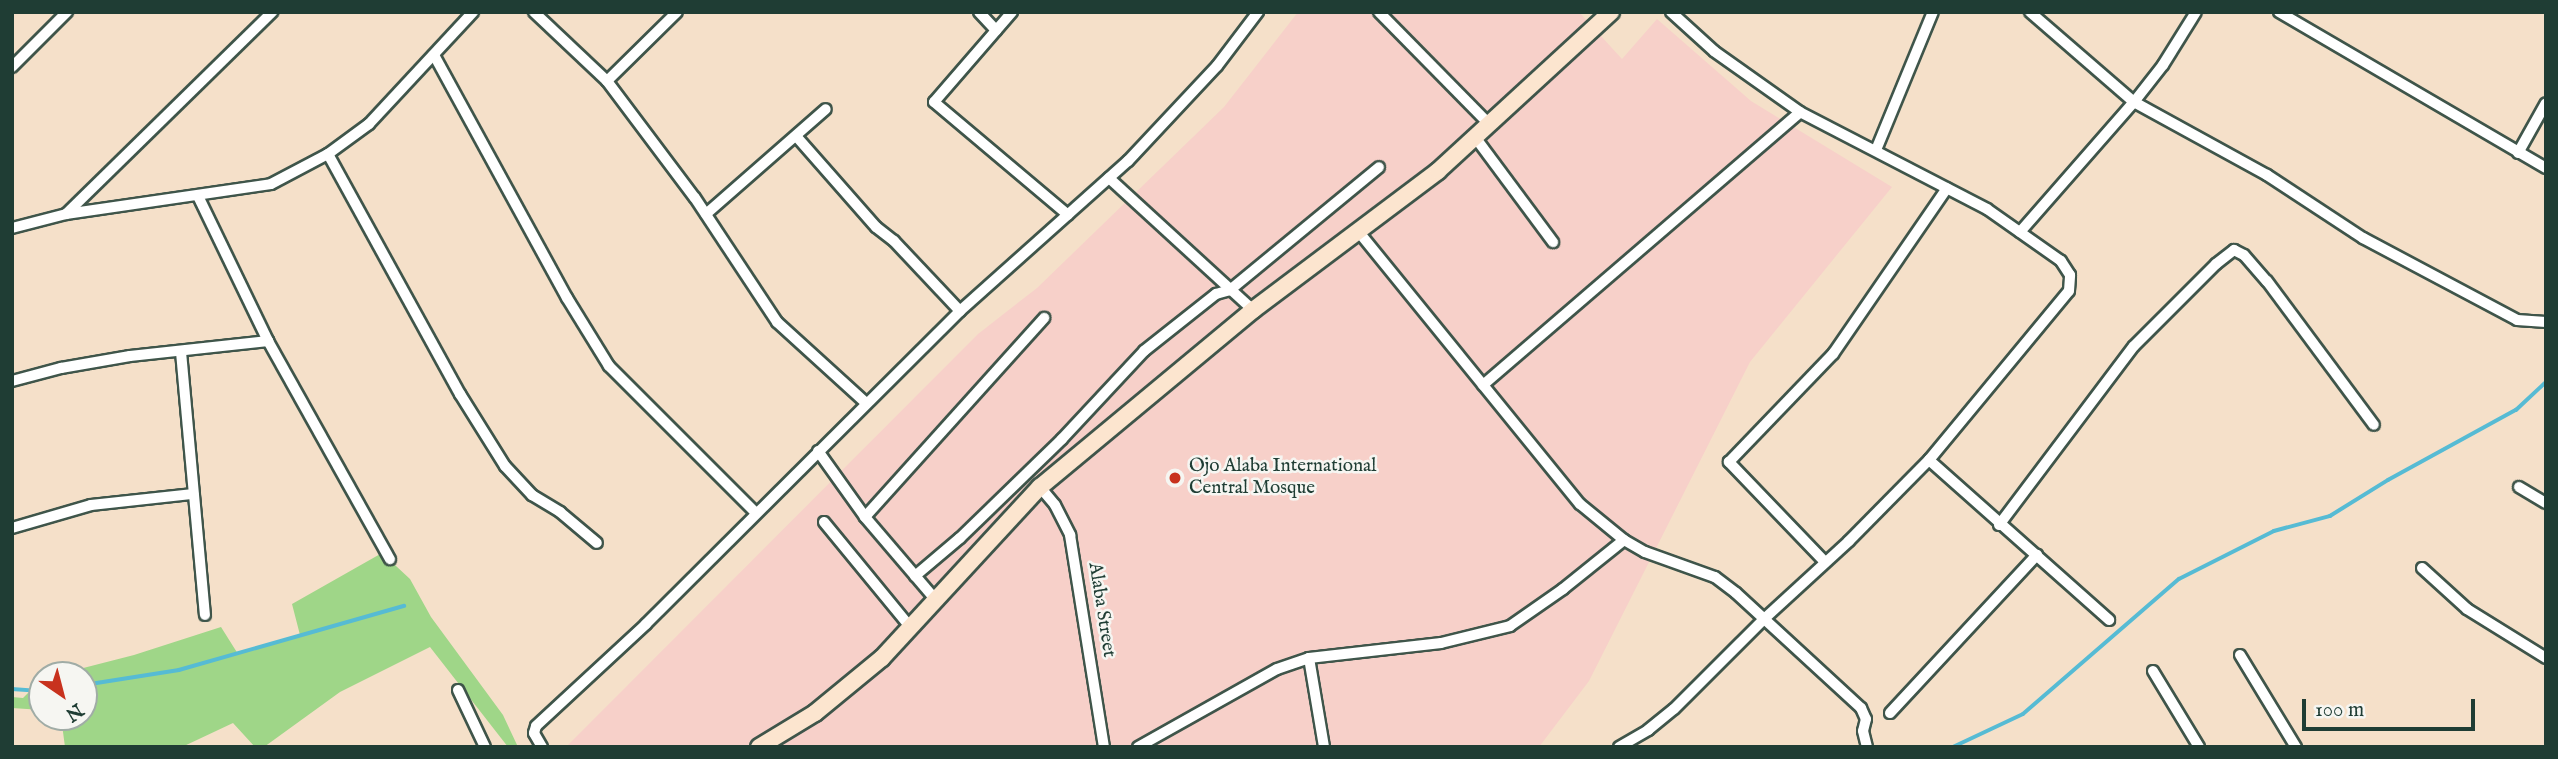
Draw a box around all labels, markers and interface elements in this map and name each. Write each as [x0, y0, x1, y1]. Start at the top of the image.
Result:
place label: Ojo Alaba International Central Mosque [1189, 456, 1376, 500]
marker: Ojo Alaba International Central Mosque [1167, 470, 1183, 486]
street label: Alaba Street [1082, 561, 1120, 659]
north arrow [28, 661, 98, 731]
scale bar [2306, 686, 2479, 730]
text: N [60, 697, 88, 726]
text: 100 m [2315, 697, 2364, 724]

